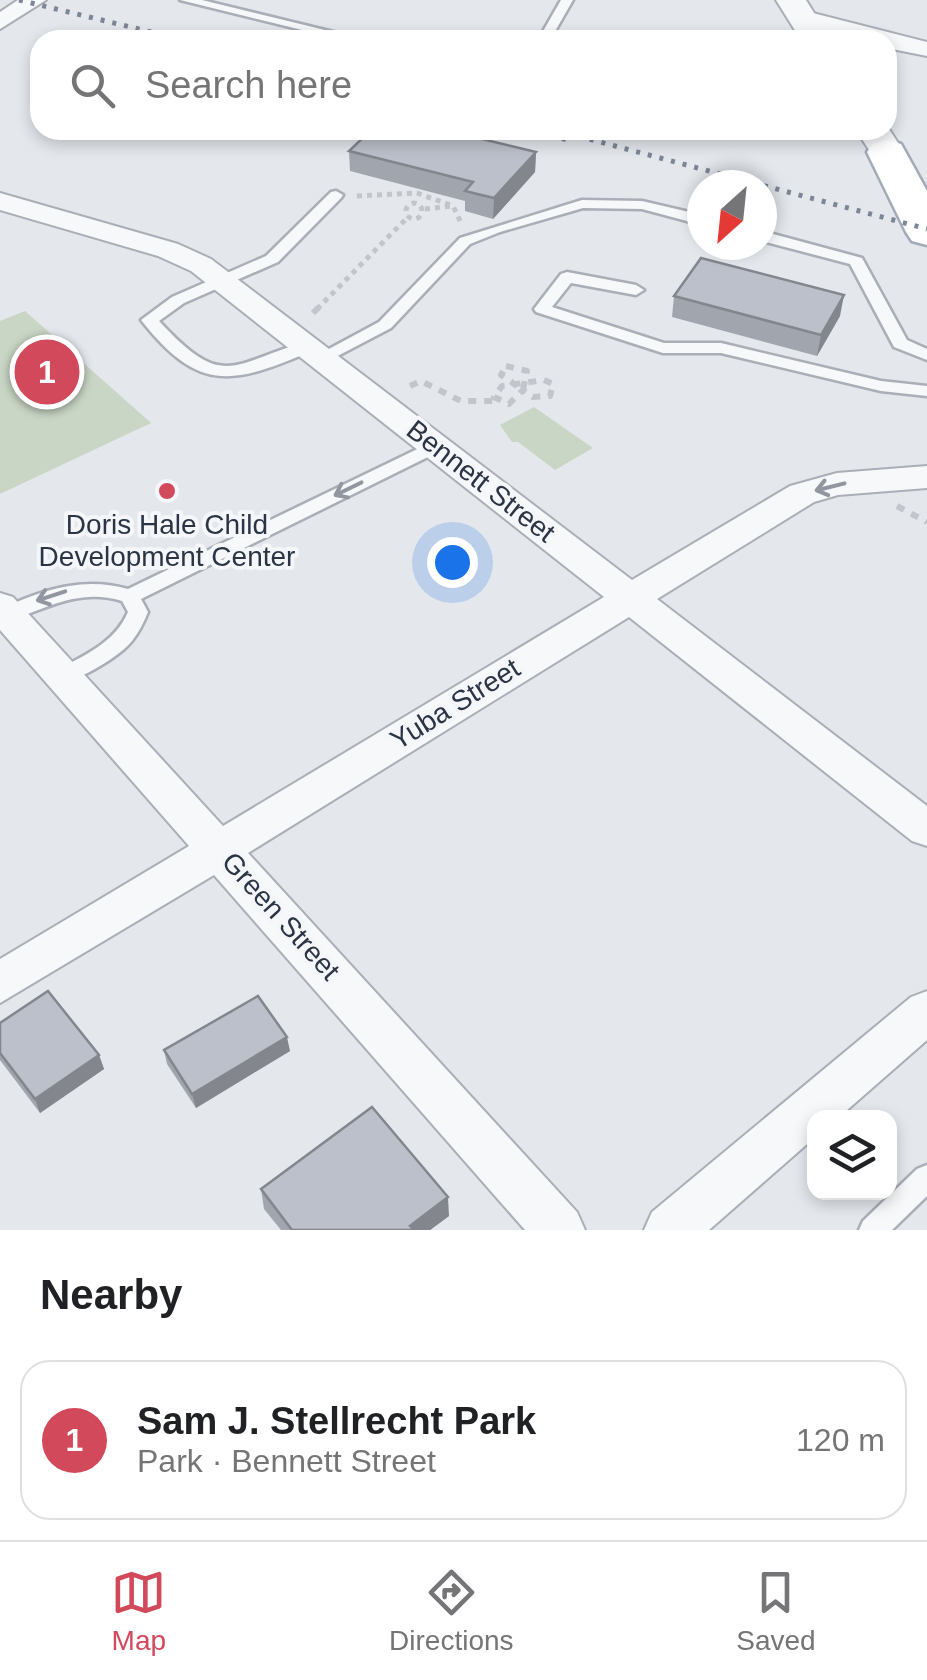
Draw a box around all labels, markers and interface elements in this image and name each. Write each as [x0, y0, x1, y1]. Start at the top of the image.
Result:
search box [30, 30, 897, 140]
icon: search [65, 58, 120, 113]
text: Search here [145, 64, 352, 106]
north arrow [687, 170, 777, 260]
pin: 1 [15, 334, 80, 410]
street label: Bennett Street [401, 414, 561, 548]
one-way arrow [815, 479, 847, 497]
marker: Doris Hale Child Development Center [156, 480, 178, 502]
one-way arrow [334, 480, 363, 499]
place label: Doris Hale Child Development Center [39, 509, 295, 572]
your location [427, 537, 478, 588]
one-way arrow [35, 588, 67, 606]
street label: Yuba Street [385, 652, 525, 756]
street label: Green Street [216, 846, 346, 986]
map controls [807, 1110, 897, 1200]
button: layers [807, 1110, 897, 1200]
text: Nearby [40, 1271, 182, 1318]
text: Sam J. Stellrecht Park [137, 1400, 536, 1442]
text: 1 [66, 1422, 83, 1458]
text: 120 m [796, 1422, 885, 1458]
text: Park · Bennett Street [137, 1443, 436, 1479]
tab: Map [111, 1565, 166, 1657]
tab: Directions [389, 1565, 514, 1657]
tab: Saved [736, 1565, 816, 1657]

